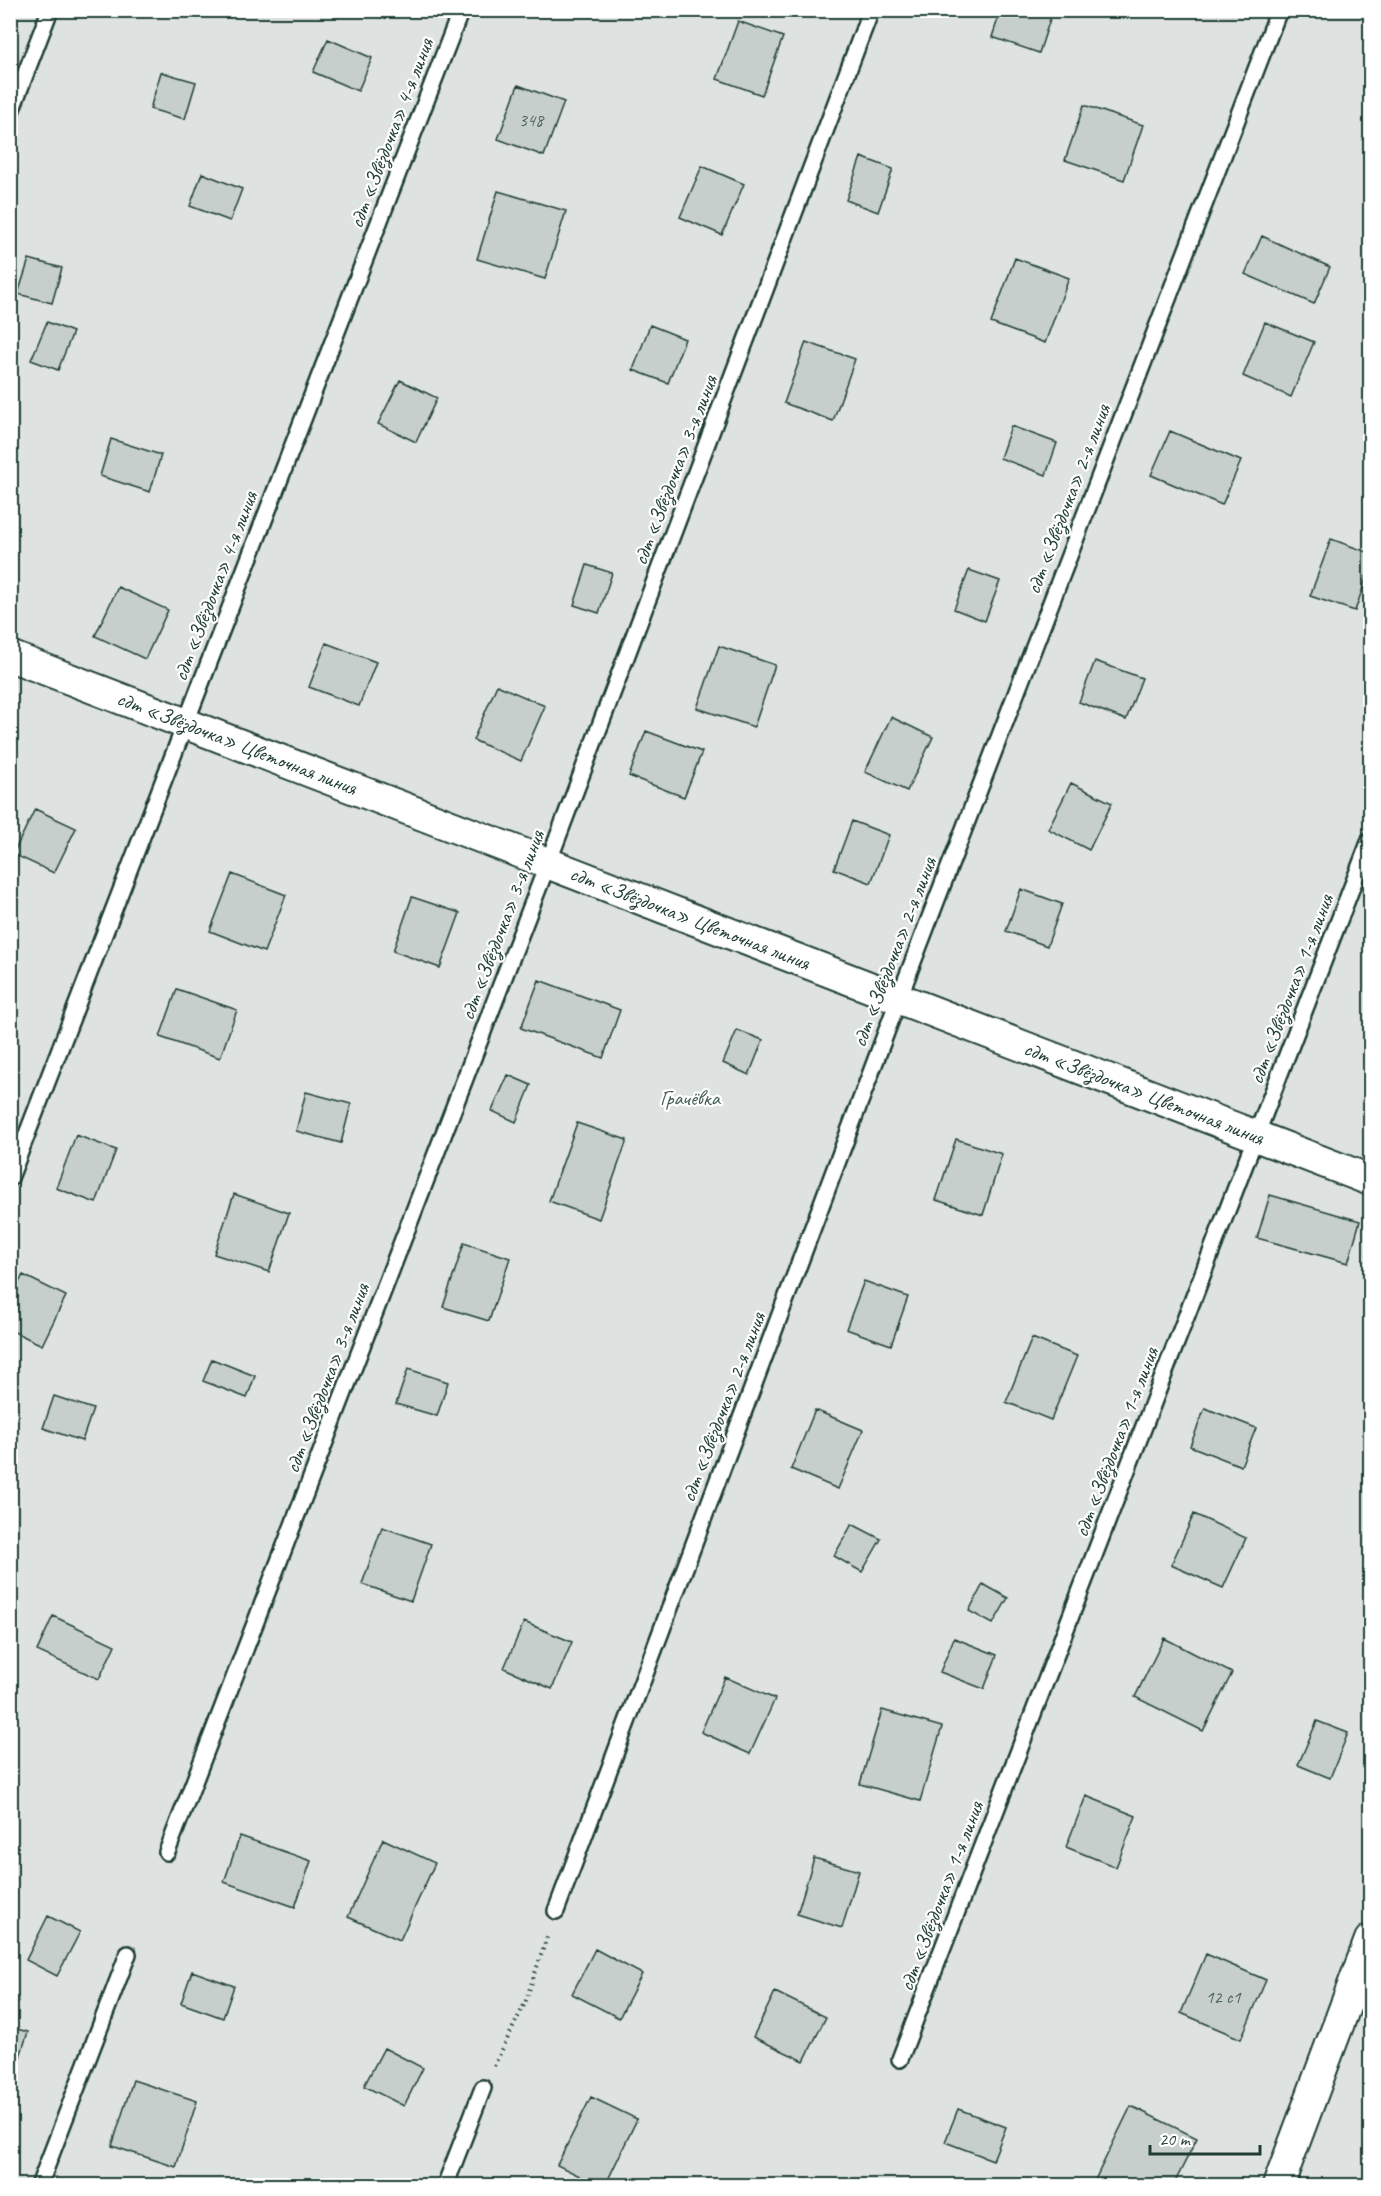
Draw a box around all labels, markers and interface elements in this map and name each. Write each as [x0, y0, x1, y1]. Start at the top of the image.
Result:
street label: сдт «Звёздочка» 4-я линия [343, 33, 441, 232]
house number: 348 [519, 109, 545, 131]
street label: сдт «Звёздочка» 3-я линия [627, 370, 725, 569]
street label: сдт «Звёздочка» 2-я линия [1020, 399, 1118, 598]
street label: сдт «Звёздочка» 4-я линия [167, 486, 265, 685]
street label: сдт «Звёздочка» Цветочная линия [113, 685, 362, 802]
street label: сдт «Звёздочка» 3-я линия [454, 825, 552, 1024]
street label: сдт «Звёздочка» 2-я линия [846, 852, 944, 1051]
street label: сдт «Звёздочка» Цветочная линия [566, 860, 815, 977]
street label: сдт «Звёздочка» 1-я линия [1243, 889, 1341, 1088]
street label: сдт «Звёздочка» Цветочная линия [1020, 1035, 1269, 1152]
park label: Грачёвка [660, 1085, 722, 1111]
street label: сдт «Звёздочка» 3-я линия [279, 1278, 377, 1477]
street label: сдт «Звёздочка» 2-я линия [675, 1307, 773, 1506]
street label: сдт «Звёздочка» 1-я линия [1068, 1342, 1166, 1541]
street label: сдт «Звёздочка» 1-я линия [893, 1796, 991, 1995]
house number: 12 с1 [1205, 1986, 1241, 2008]
scale bar [1150, 2118, 1260, 2156]
text: 20 m [1159, 2128, 1192, 2150]

